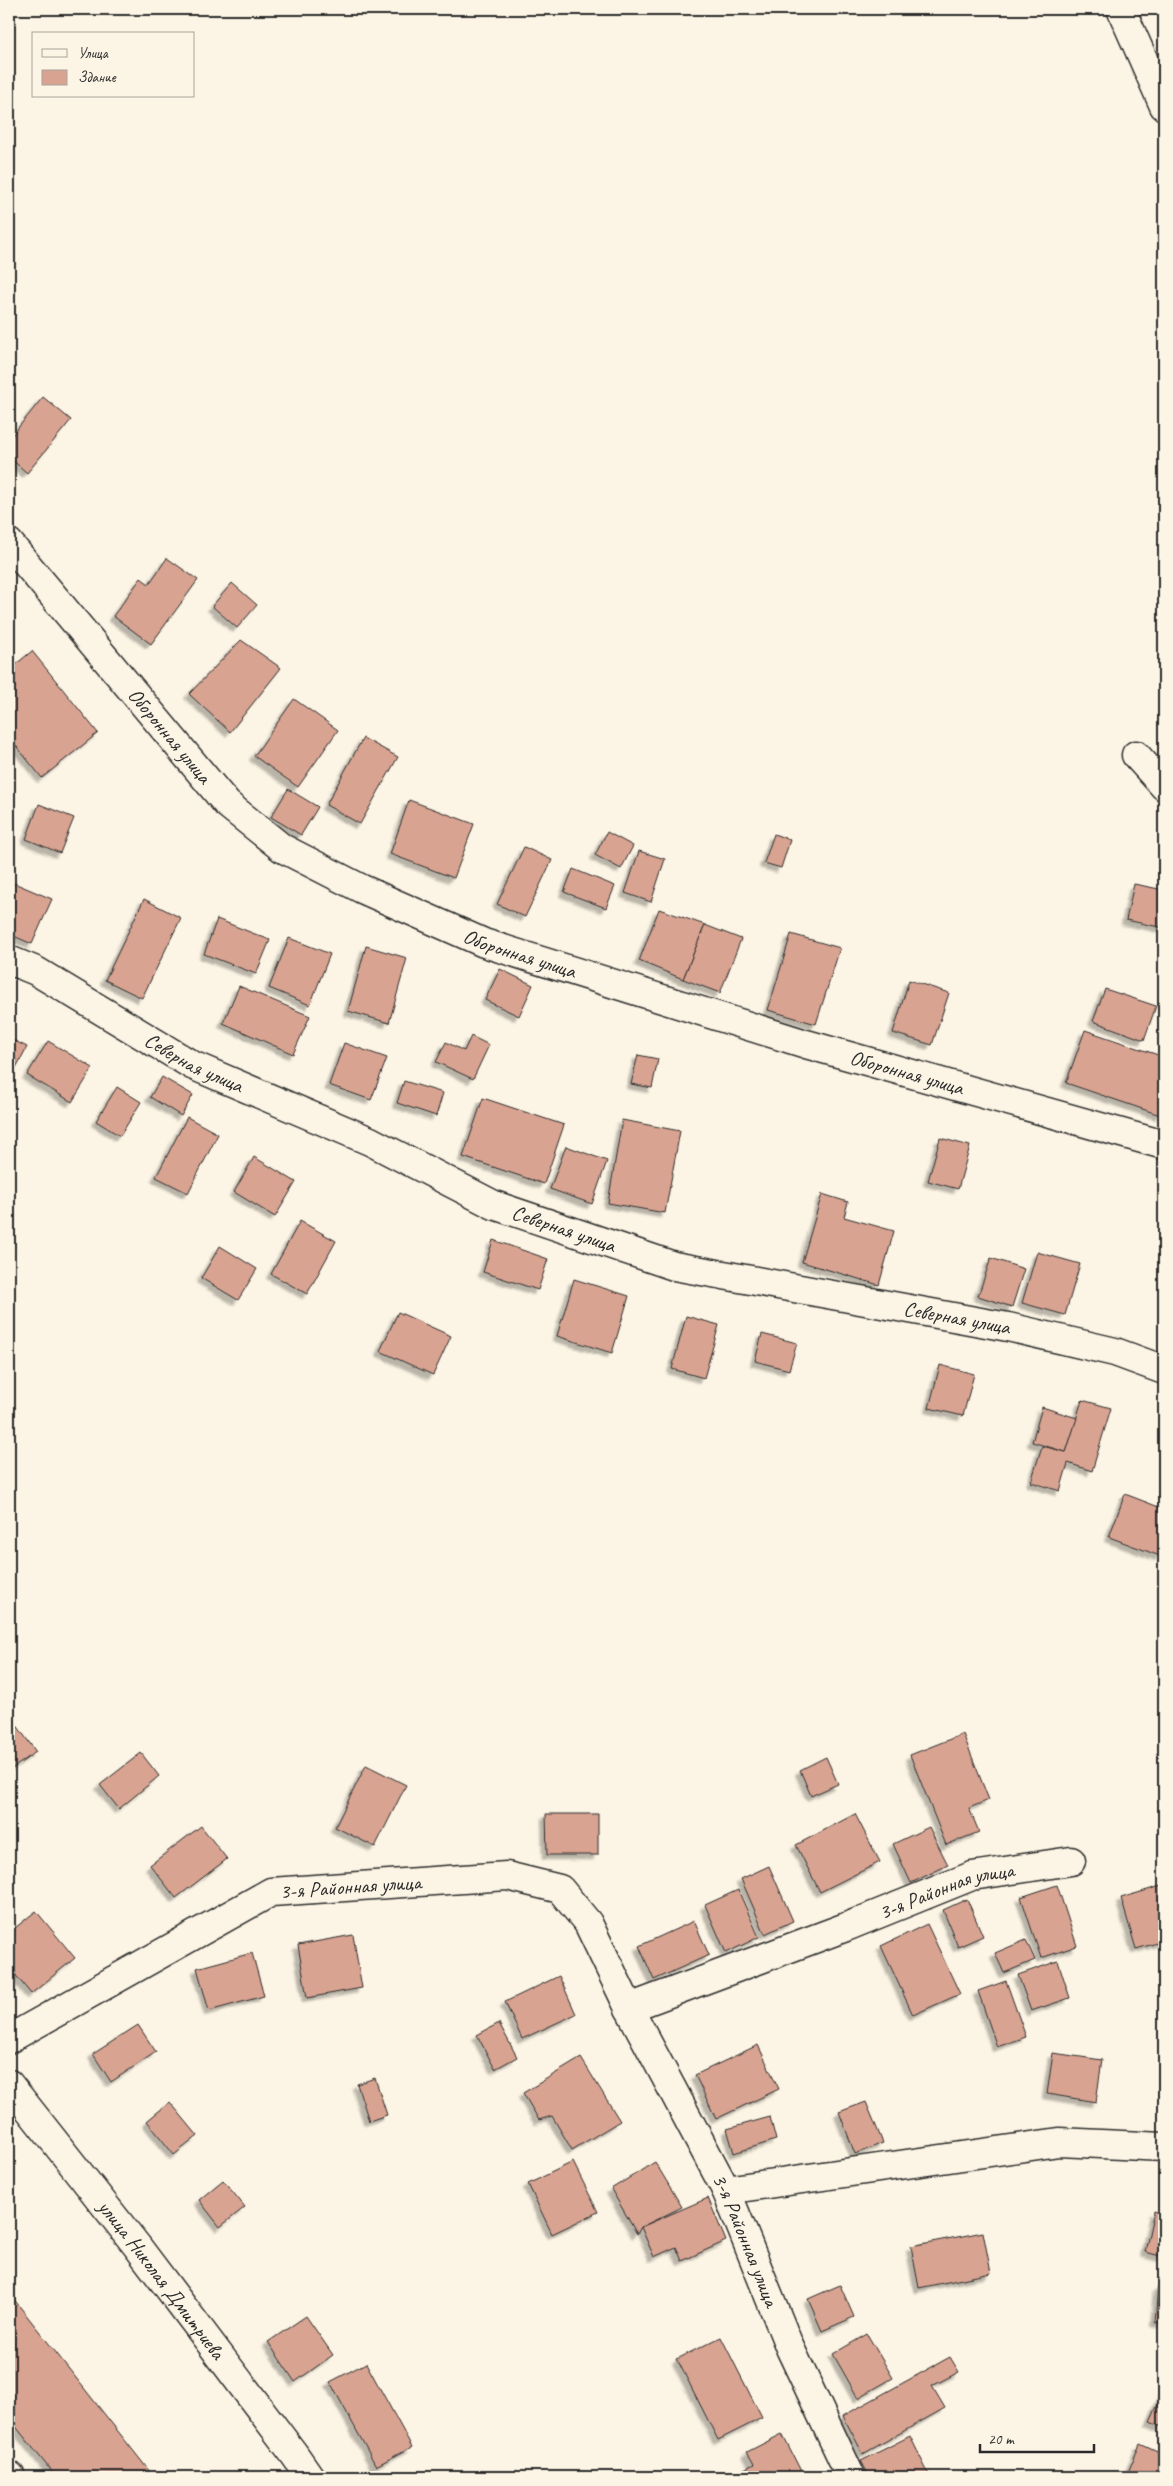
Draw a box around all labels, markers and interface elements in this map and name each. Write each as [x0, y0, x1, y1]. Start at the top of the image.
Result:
legend [32, 32, 195, 98]
text: Улица [78, 44, 109, 63]
text: Здание [78, 68, 117, 87]
street label: Оборонная улица [122, 682, 219, 790]
street label: Оборонная улица [459, 923, 581, 985]
street label: Северная улица [140, 1027, 249, 1099]
street label: Оборонная улица [847, 1044, 968, 1101]
street label: Северная улица [509, 1199, 620, 1259]
street label: Северная улица [902, 1295, 1014, 1340]
street label: 3-я Районная улица [875, 1856, 1018, 1925]
street label: 3-я Районная улица [279, 1869, 424, 1904]
street label: 3-я Районная улица [707, 2169, 786, 2313]
street label: улица Николая Дмитриева [91, 2193, 232, 2366]
scale bar [980, 2421, 1094, 2453]
text: 20 m [988, 2430, 1015, 2449]

